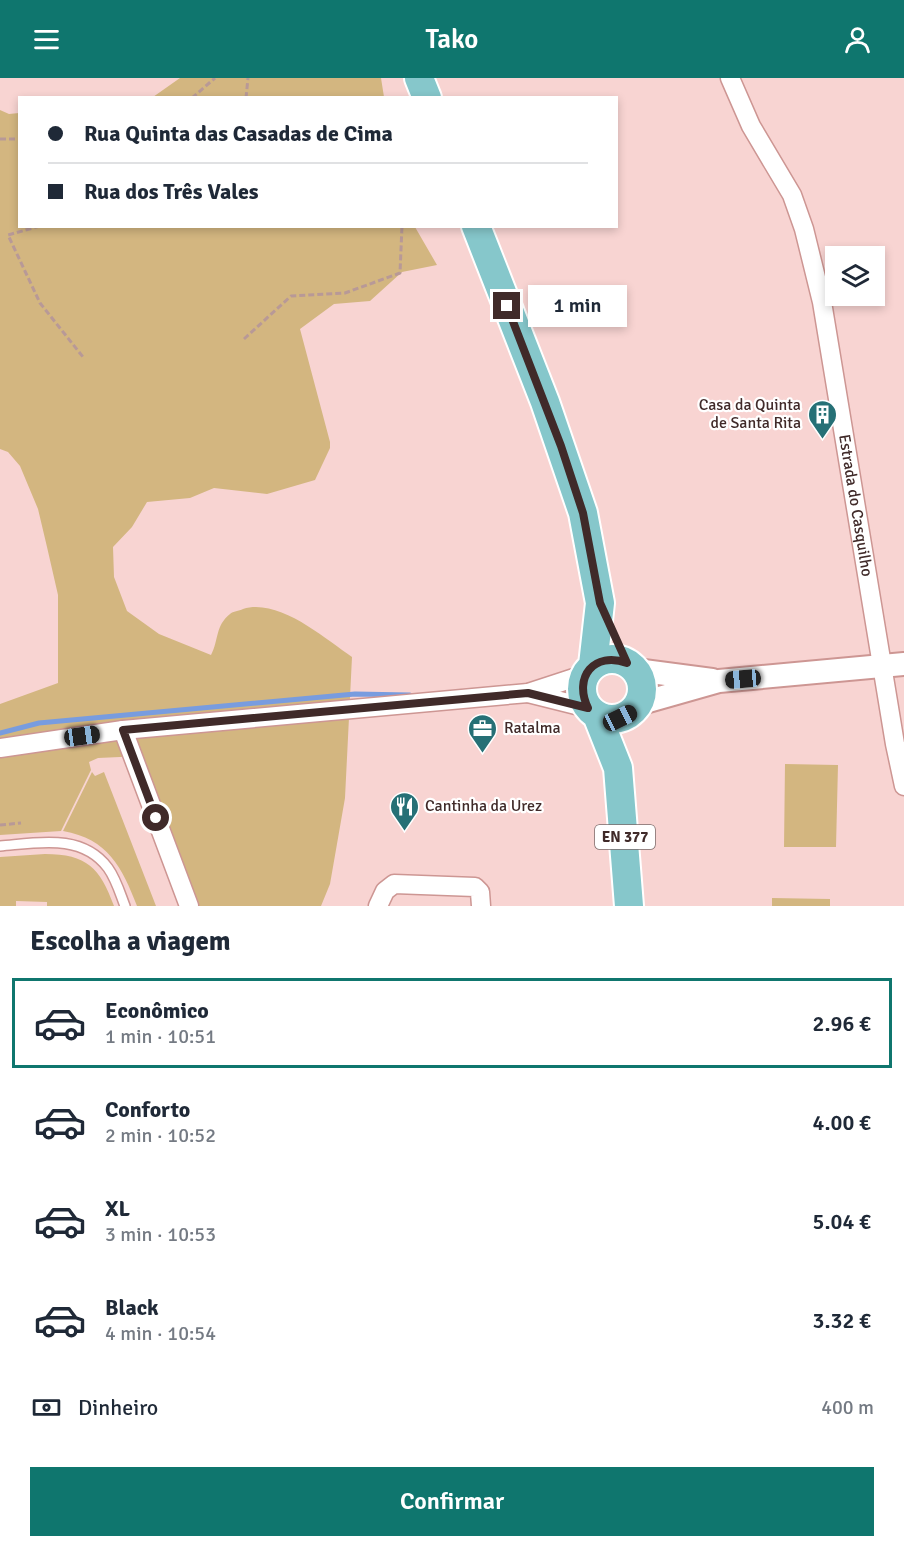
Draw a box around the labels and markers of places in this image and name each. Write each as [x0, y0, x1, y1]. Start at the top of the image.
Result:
place label: Casa da Quinta de Santa Rita [699, 395, 801, 433]
building icon: Casa da Quinta de Santa Rita [806, 398, 838, 440]
office icon: Ratalma [467, 712, 499, 754]
place label: Ratalma [504, 718, 561, 738]
restaurant icon: Cantinha da Urez [388, 790, 420, 832]
place label: Cantinha da Urez [425, 796, 542, 816]

